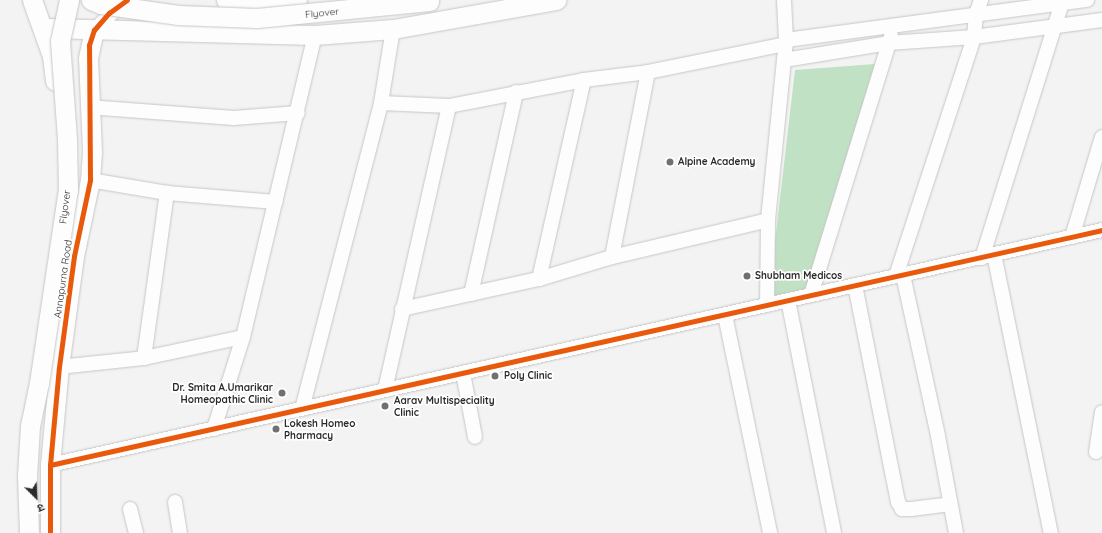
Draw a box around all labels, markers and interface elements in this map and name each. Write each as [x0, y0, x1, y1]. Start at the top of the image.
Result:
street label: Flyover [304, 5, 340, 21]
place label: Alpine Academy [678, 156, 755, 168]
marker: Alpine Academy [665, 157, 675, 167]
street label: Flyover [57, 189, 73, 225]
street label: Annapurna Road [52, 239, 74, 319]
place label: Shubham Medicos [755, 270, 842, 282]
marker: Shubham Medicos [742, 271, 752, 281]
marker: Poly Clinic [489, 370, 501, 382]
place label: Poly Clinic [504, 370, 552, 382]
place label: Dr. Smita A.Umarikar Homeopathic Clinic [172, 381, 273, 404]
marker: Dr. Smita A.Umarikar Homeopathic Clinic [276, 387, 288, 399]
place label: Aarav Multispeciality Clinic [394, 394, 495, 418]
marker: Aarav Multispeciality Clinic [379, 400, 391, 412]
place label: Lokesh Homeo Pharmacy [284, 417, 355, 440]
marker: Lokesh Homeo Pharmacy [271, 424, 281, 434]
north arrow [16, 477, 56, 517]
text: उ [35, 500, 47, 516]

